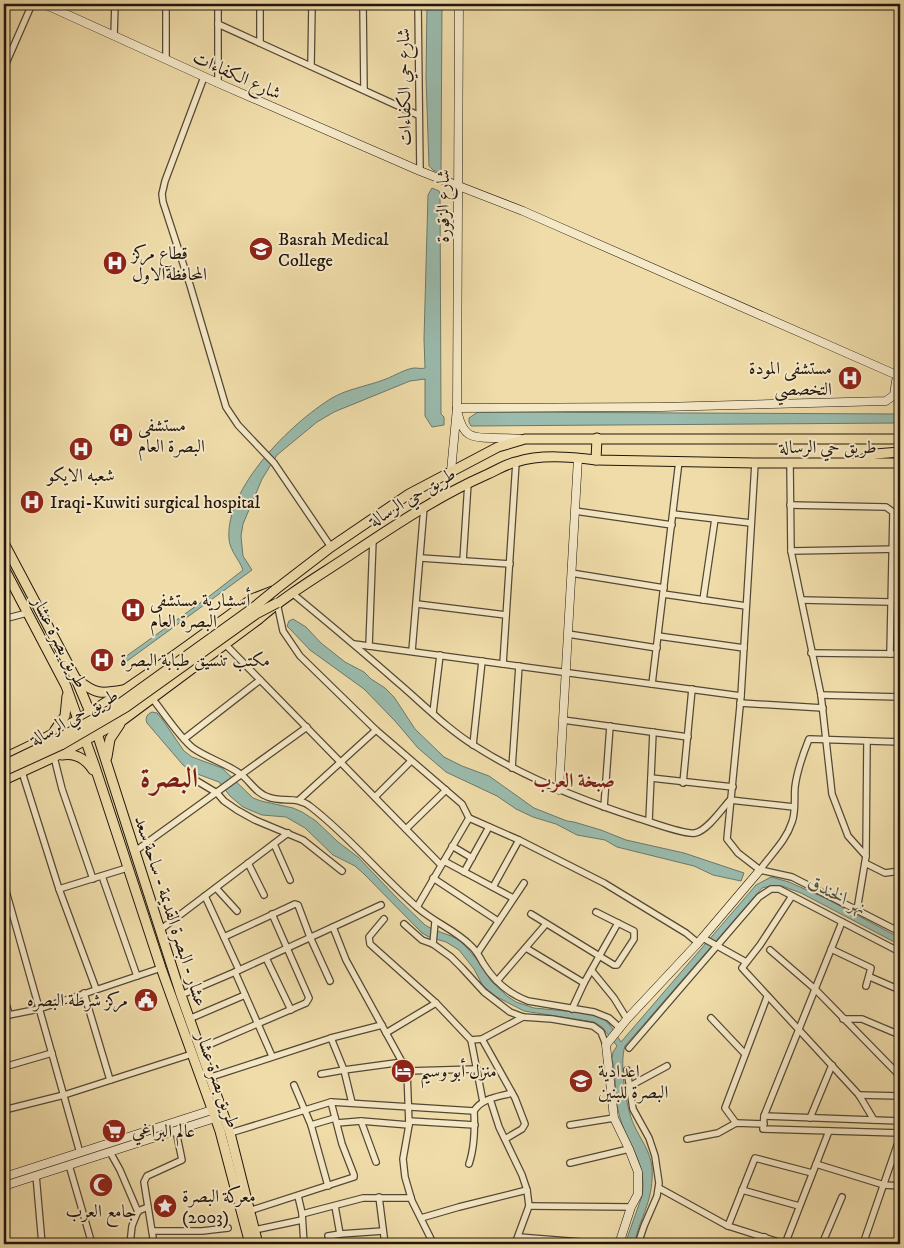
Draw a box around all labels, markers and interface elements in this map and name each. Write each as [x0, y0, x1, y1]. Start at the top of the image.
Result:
street label: شارع حي الكفاءات [393, 28, 420, 146]
street label: شارع الكفاءات [188, 47, 284, 108]
street label: شارع الزقورة [433, 169, 458, 243]
place label: Basrah Medical College [278, 229, 389, 272]
school or university icon: Basrah Medical College [248, 236, 274, 262]
place label: قطاع مركز المحافظةالاول [130, 243, 207, 286]
hospital icon: قطاع مركز المحافظةالاول [102, 250, 128, 276]
place label: مستشفى المودة التخصصي [749, 358, 832, 406]
hospital icon: مستشفى المودة التخصصي [837, 365, 863, 391]
place label: مستشفى البصرة العام [138, 415, 205, 462]
hospital icon: مستشفى البصرة العام [108, 422, 134, 448]
hospital icon: شعبه الايكو [68, 436, 94, 462]
street label: طريق حي الرسالة [778, 437, 877, 462]
street label: طريق حي الرسالة [364, 463, 462, 535]
place label: شعبه الايكو [45, 465, 115, 487]
hospital icon: Iraqi-Kuwiti surgical hospital [19, 489, 45, 515]
place label: Iraqi-Kuwiti surgical hospital [50, 492, 261, 514]
place label: أسشارية مستشفى البصرة العام [150, 587, 251, 637]
street label: طريق بصرة عشار [26, 591, 92, 692]
hospital icon: أسشارية مستشفى البصرة العام [120, 597, 146, 623]
hospital icon: مكتب تنسيق طبابة البصرة [89, 647, 115, 673]
place label: مكتب تنسيق طبابة البصرة [120, 650, 270, 672]
street label: طريق حي الرسالة [26, 685, 124, 754]
district label: البصرة [140, 761, 198, 796]
district label: صبخة العرب [533, 769, 615, 794]
street label: عشار - البصرة القديمة - ساحة سعد [129, 813, 211, 1010]
water label: نهر الخندق [804, 870, 871, 920]
public building icon: مركز شرطة البصره [133, 987, 159, 1013]
place label: مركز شرطة البصره [27, 990, 128, 1013]
street label: طريق بصرة عشار [190, 1028, 244, 1131]
hotel icon: منزل أبو وسيم [390, 1058, 416, 1084]
place label: منزل أبو وسيم [420, 1058, 497, 1089]
place label: اعدادية البصرة للبنين [598, 1061, 668, 1104]
school or university icon: اعدادية البصرة للبنين [568, 1068, 594, 1094]
supermarket icon: عالم البراغي [101, 1118, 127, 1144]
place label: عالم البراغي [132, 1121, 195, 1147]
mosque icon: جامع العرب [88, 1172, 114, 1198]
place label: معركة البصرة (2003) [182, 1185, 256, 1229]
place icon: معركة البصرة (2003) [152, 1193, 178, 1219]
place label: جامع العرب [65, 1201, 137, 1227]

